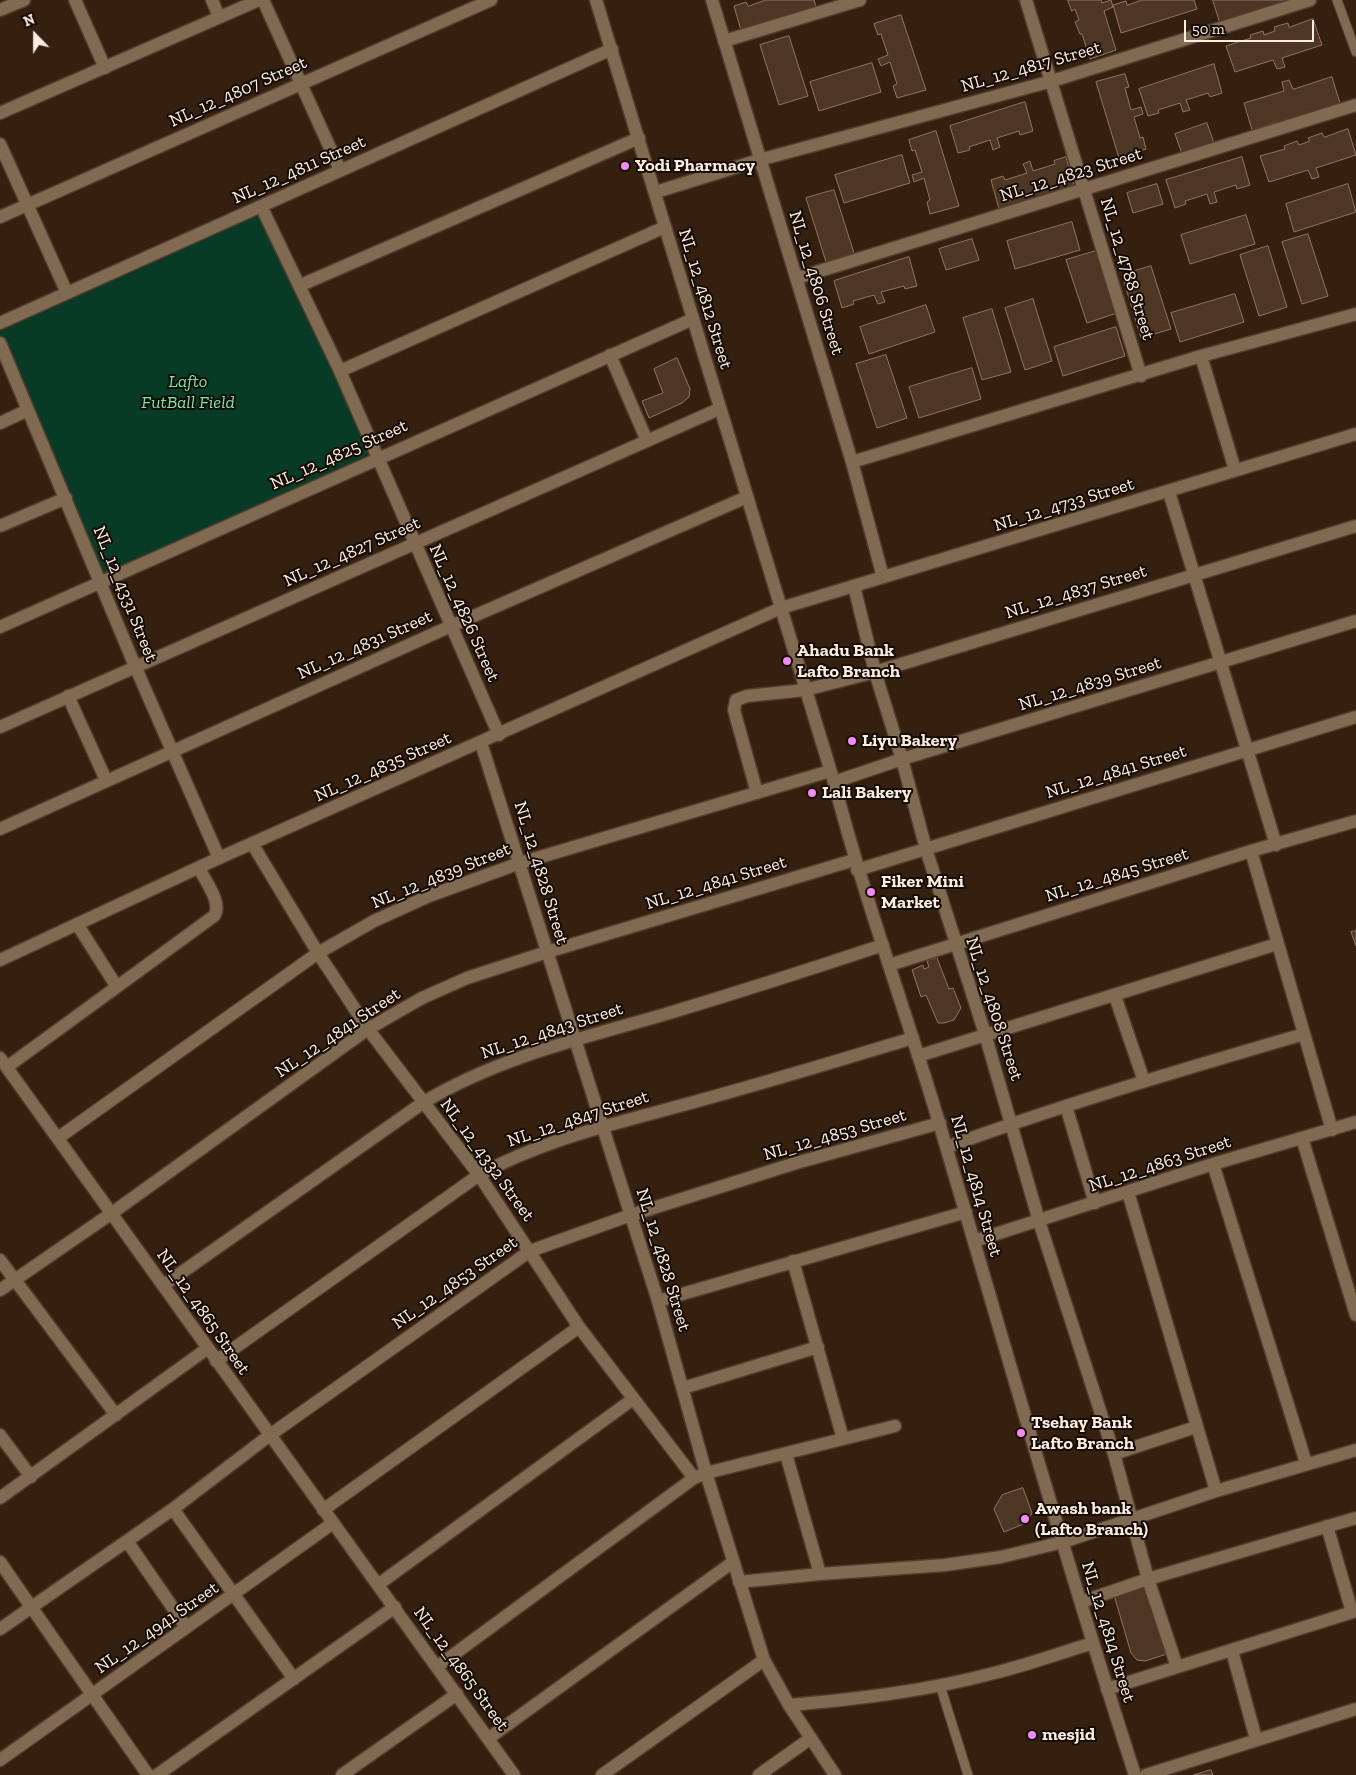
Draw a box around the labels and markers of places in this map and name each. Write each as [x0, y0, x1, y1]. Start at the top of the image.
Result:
place label: Yodi Pharmacy [635, 155, 755, 177]
marker: Yodi Pharmacy [619, 160, 631, 172]
place label: Ahadu Bank Lafto Branch [797, 640, 900, 682]
marker: Ahadu Bank Lafto Branch [781, 655, 793, 667]
place label: Liyu Bakery [862, 730, 957, 752]
marker: Liyu Bakery [846, 735, 858, 747]
place label: Lali Bakery [822, 782, 911, 804]
marker: Lali Bakery [806, 787, 818, 799]
place label: Fiker Mini Market [881, 871, 964, 914]
marker: Fiker Mini Market [865, 886, 877, 898]
place label: Tsehay Bank Lafto Branch [1031, 1412, 1134, 1455]
marker: Tsehay Bank Lafto Branch [1015, 1427, 1027, 1439]
place label: Awash bank (Lafto Branch) [1035, 1498, 1148, 1540]
marker: Awash bank (Lafto Branch) [1019, 1513, 1031, 1525]
place label: mesjid [1042, 1724, 1095, 1746]
marker: mesjid [1026, 1729, 1038, 1741]

